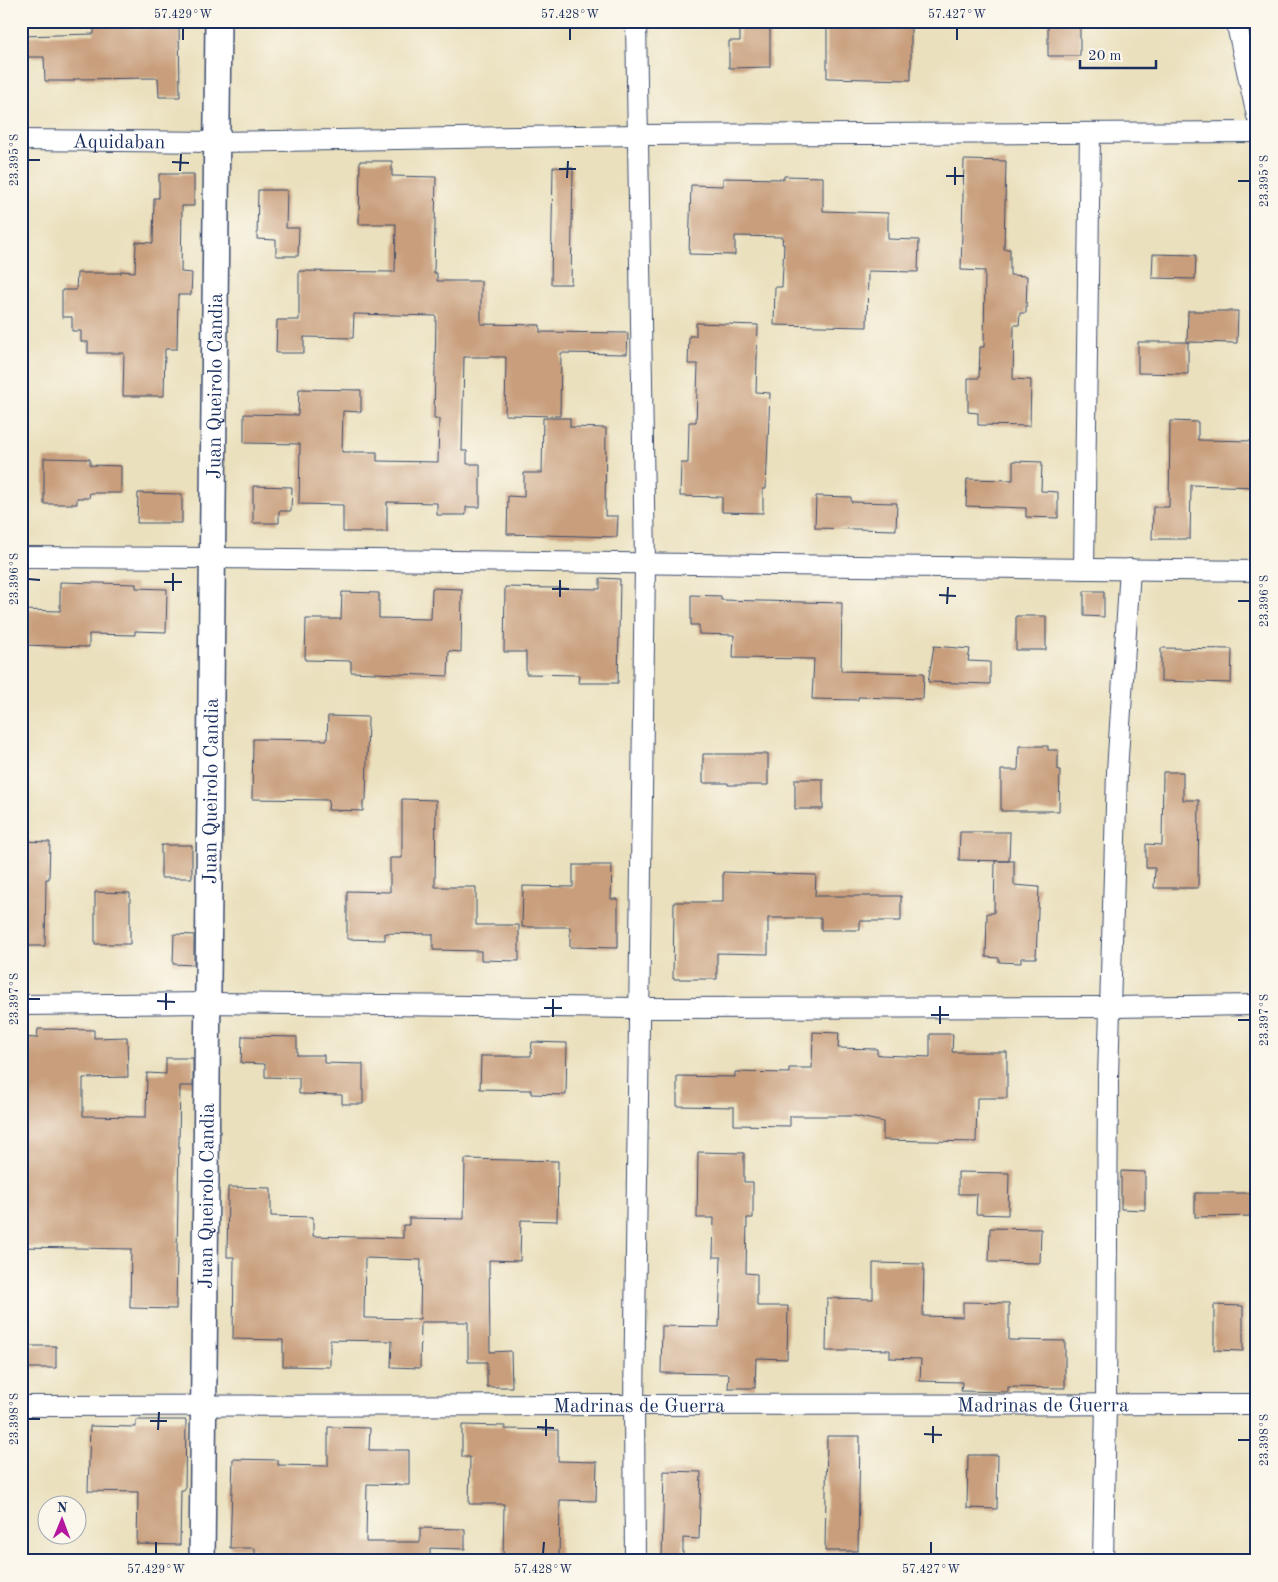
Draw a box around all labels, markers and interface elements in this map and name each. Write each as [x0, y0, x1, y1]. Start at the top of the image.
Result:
text: 57.429°W [154, 8, 212, 21]
text: 57.428°W [541, 8, 599, 21]
text: 57.427°W [928, 8, 986, 21]
scale bar [1080, 38, 1157, 70]
text: 20 m [1088, 49, 1122, 64]
street label: Aquidaban [73, 133, 166, 153]
text: 23.395°S [8, 134, 21, 186]
text: 23.395°S [1258, 155, 1271, 207]
street label: Juan Queirolo Candia [205, 293, 227, 479]
text: 23.396°S [9, 553, 21, 605]
text: 23.396°S [1259, 575, 1271, 627]
street label: Juan Queirolo Candia [201, 698, 223, 884]
text: 23.397°S [9, 973, 21, 1025]
text: 23.397°S [1259, 994, 1271, 1046]
street label: Juan Queirolo Candia [197, 1103, 219, 1289]
text: 23.398°S [9, 1393, 21, 1445]
street label: Madrinas de Guerra [957, 1396, 1129, 1416]
street label: Madrinas de Guerra [553, 1397, 725, 1417]
text: 23.398°S [1259, 1414, 1271, 1466]
north arrow [38, 1494, 88, 1544]
text: N [57, 1501, 68, 1515]
text: 57.429°W [127, 1563, 185, 1576]
text: 57.428°W [514, 1563, 572, 1576]
text: 57.427°W [902, 1563, 960, 1576]

